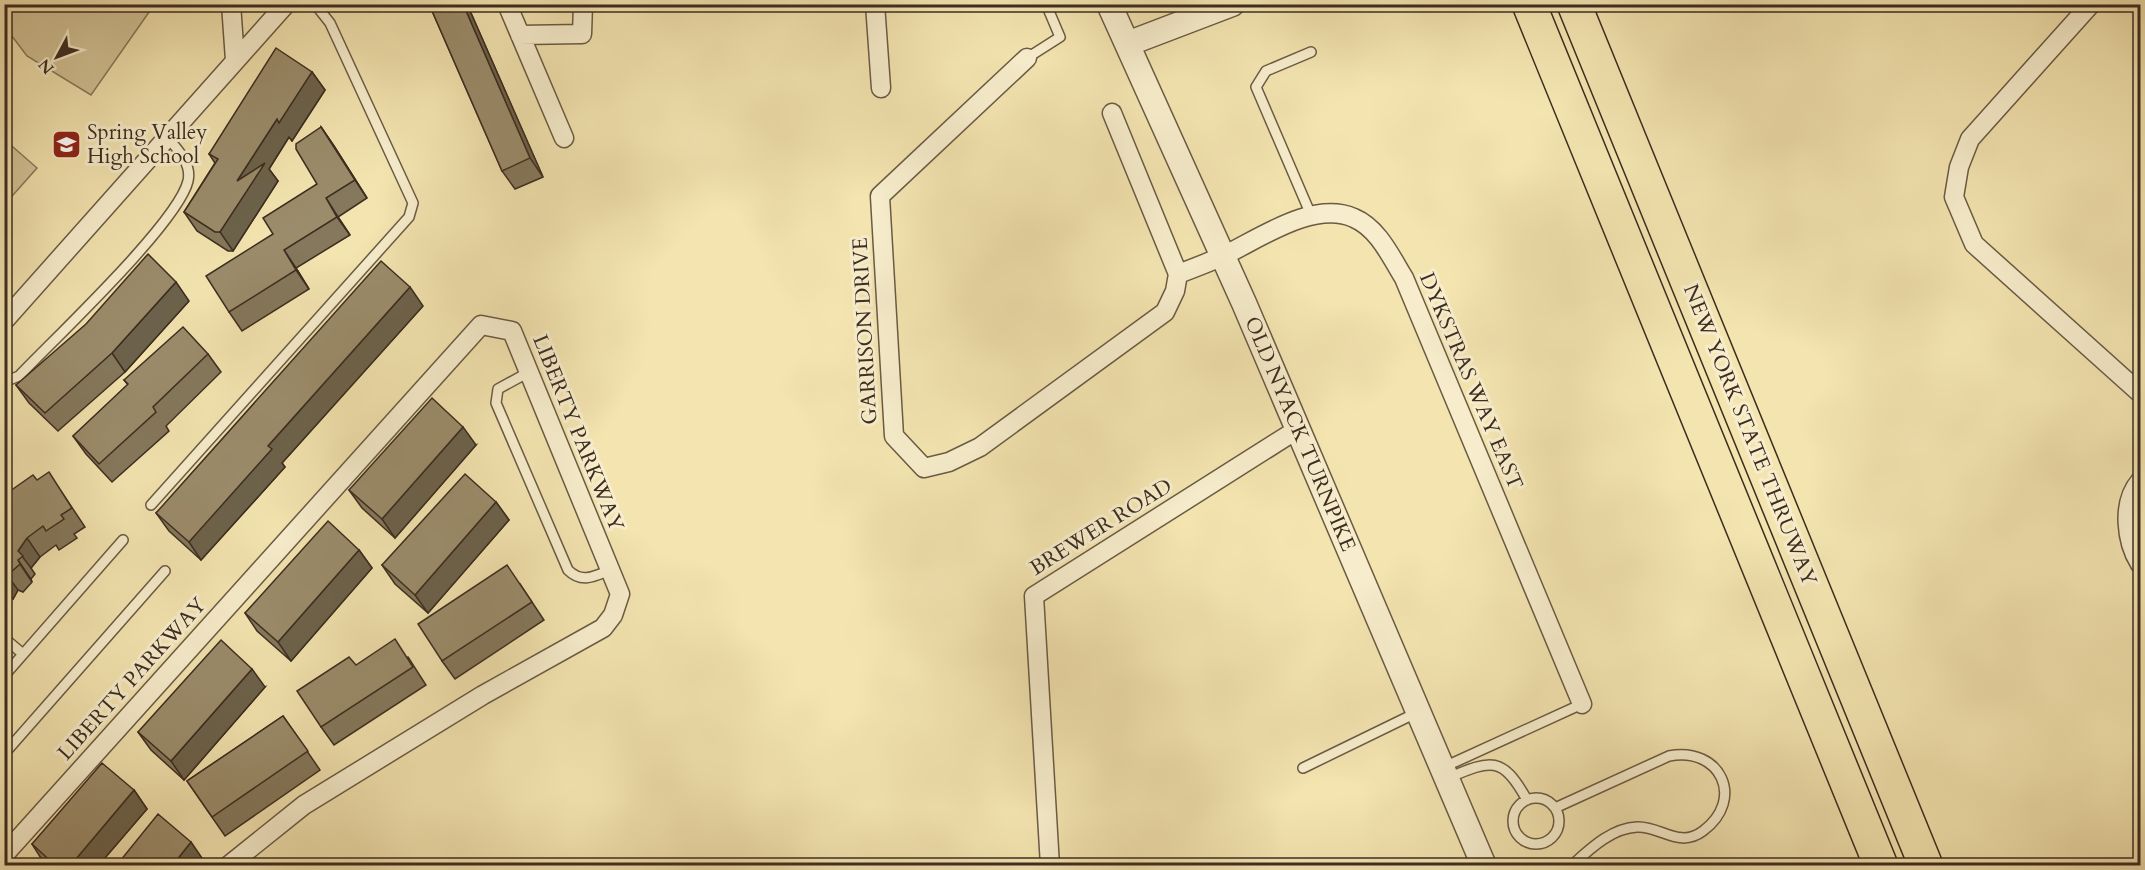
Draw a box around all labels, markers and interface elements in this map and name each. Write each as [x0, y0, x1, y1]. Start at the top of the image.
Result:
north arrow [27, 27, 87, 87]
text: N [34, 54, 59, 79]
place label: Spring Valley High School [87, 118, 207, 171]
school or university icon: Spring Valley High School [50, 128, 82, 160]
street label: GARRISON DRIVE [846, 237, 884, 425]
street label: DYKSTRAS WAY EAST [1412, 268, 1530, 494]
street label: NEW YORK STATE THRUWAY [1676, 280, 1824, 590]
street label: OLD NYACK TURNPIKE [1237, 312, 1363, 556]
street label: LIBERTY PARKWAY [525, 330, 631, 536]
street label: BREWER ROAD [1024, 472, 1178, 582]
street label: LIBERTY PARKWAY [51, 591, 213, 767]

